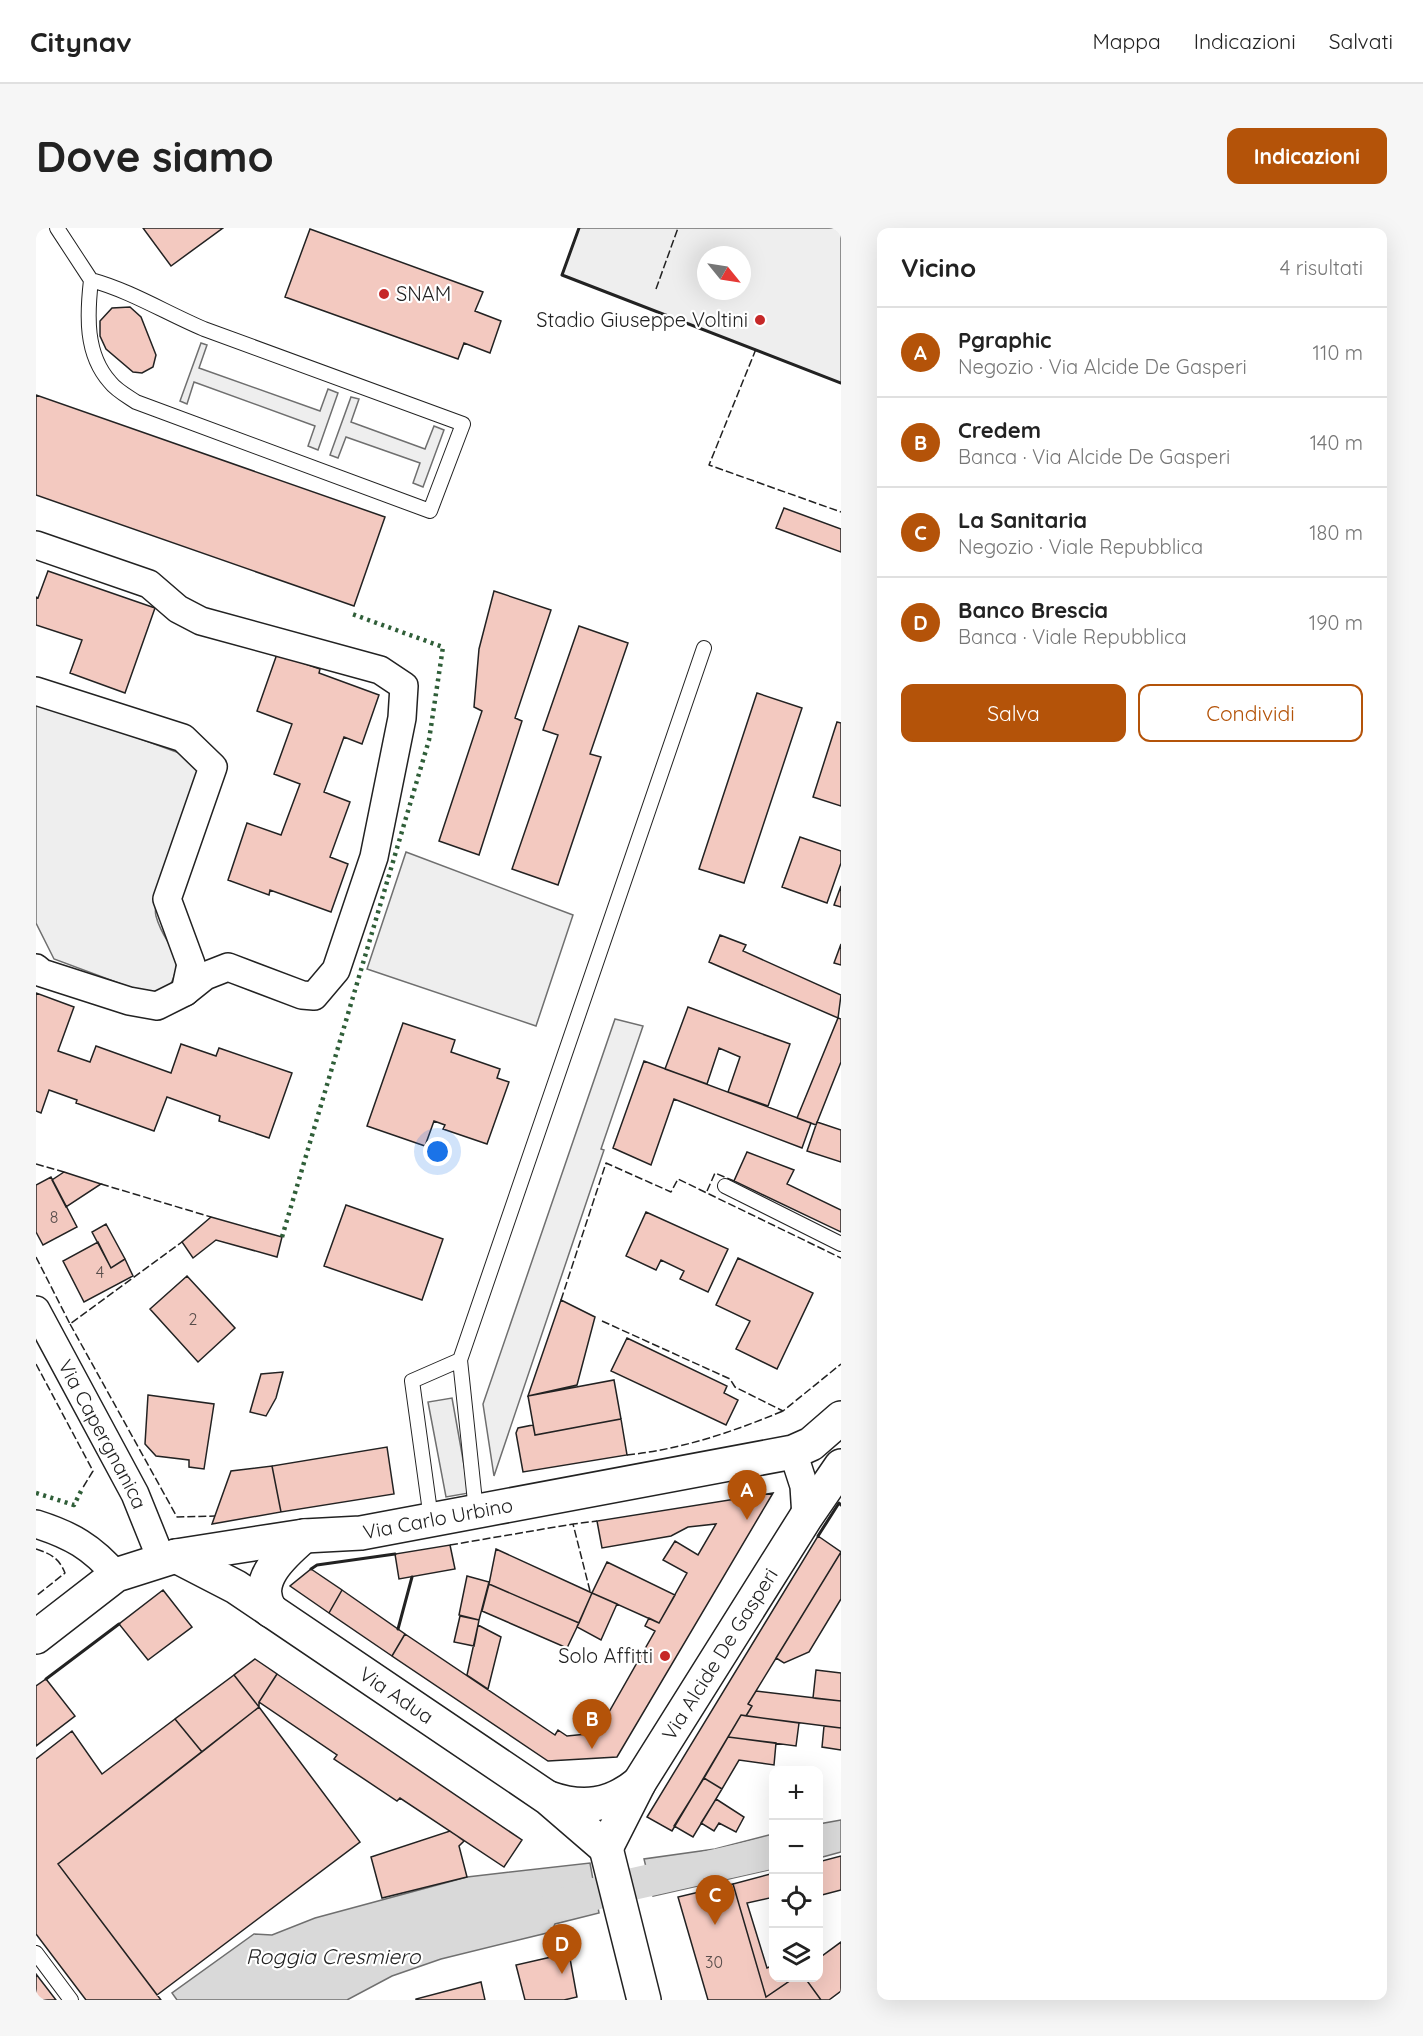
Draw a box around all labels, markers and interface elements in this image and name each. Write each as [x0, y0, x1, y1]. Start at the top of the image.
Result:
text: Citynav [30, 24, 132, 59]
text: Mappa [1092, 28, 1161, 54]
text: Indicazioni [1194, 28, 1296, 54]
text: Salvati [1329, 28, 1393, 54]
button: Indicazioni [1227, 128, 1387, 184]
text: Dove siamo [36, 130, 274, 183]
north arrow [697, 246, 751, 300]
text: Vicino [901, 251, 976, 284]
text: 4 risultati [1280, 255, 1363, 280]
place label: SNAM [396, 281, 451, 306]
marker: SNAM [377, 287, 391, 301]
place label: Stadio Giuseppe Voltini [536, 307, 748, 332]
marker: Stadio Giuseppe Voltini [753, 313, 767, 327]
text: Pgraphic [958, 326, 1052, 354]
text: A [914, 340, 927, 365]
text: 110 m [1313, 340, 1363, 365]
text: Negozio · Via Alcide De Gasperi [958, 354, 1247, 379]
text: Credem [958, 416, 1041, 444]
text: B [914, 430, 927, 455]
text: 140 m [1310, 430, 1363, 455]
text: Banca · Via Alcide De Gasperi [958, 444, 1230, 469]
text: La Sanitaria [958, 506, 1087, 534]
text: C [914, 520, 927, 545]
text: 180 m [1309, 520, 1363, 545]
text: Negozio · Viale Repubblica [958, 534, 1203, 559]
text: Banco Brescia [958, 596, 1108, 624]
text: D [913, 610, 928, 635]
text: 190 m [1309, 610, 1363, 635]
text: Banca · Viale Repubblica [958, 624, 1187, 649]
button: Salva [901, 684, 1126, 742]
button: Condividi [1138, 684, 1363, 742]
your location [423, 1137, 452, 1166]
house number: 8 [50, 1207, 58, 1227]
house number: 4 [96, 1262, 104, 1282]
house number: 2 [189, 1309, 198, 1329]
street label: Via Capergnanica [53, 1355, 153, 1512]
pin: A [728, 1470, 766, 1520]
street label: Via Carlo Urbino [361, 1492, 515, 1544]
street label: Via Alcide De Gasperi [656, 1563, 783, 1745]
place label: Solo Affitti [558, 1643, 653, 1668]
marker: Solo Affitti [658, 1649, 672, 1663]
street label: Via Adua [355, 1661, 438, 1729]
pin: B [572, 1700, 612, 1749]
map controls [769, 1766, 823, 1982]
button: + [769, 1766, 823, 1820]
button: − [769, 1820, 823, 1874]
button: locate [769, 1874, 823, 1928]
pin: C [696, 1876, 734, 1925]
pin: D [542, 1924, 582, 1974]
button: layers [769, 1928, 823, 1982]
water label: Roggia Cresmiero [246, 1943, 422, 1969]
house number: 30 [705, 1952, 723, 1972]

